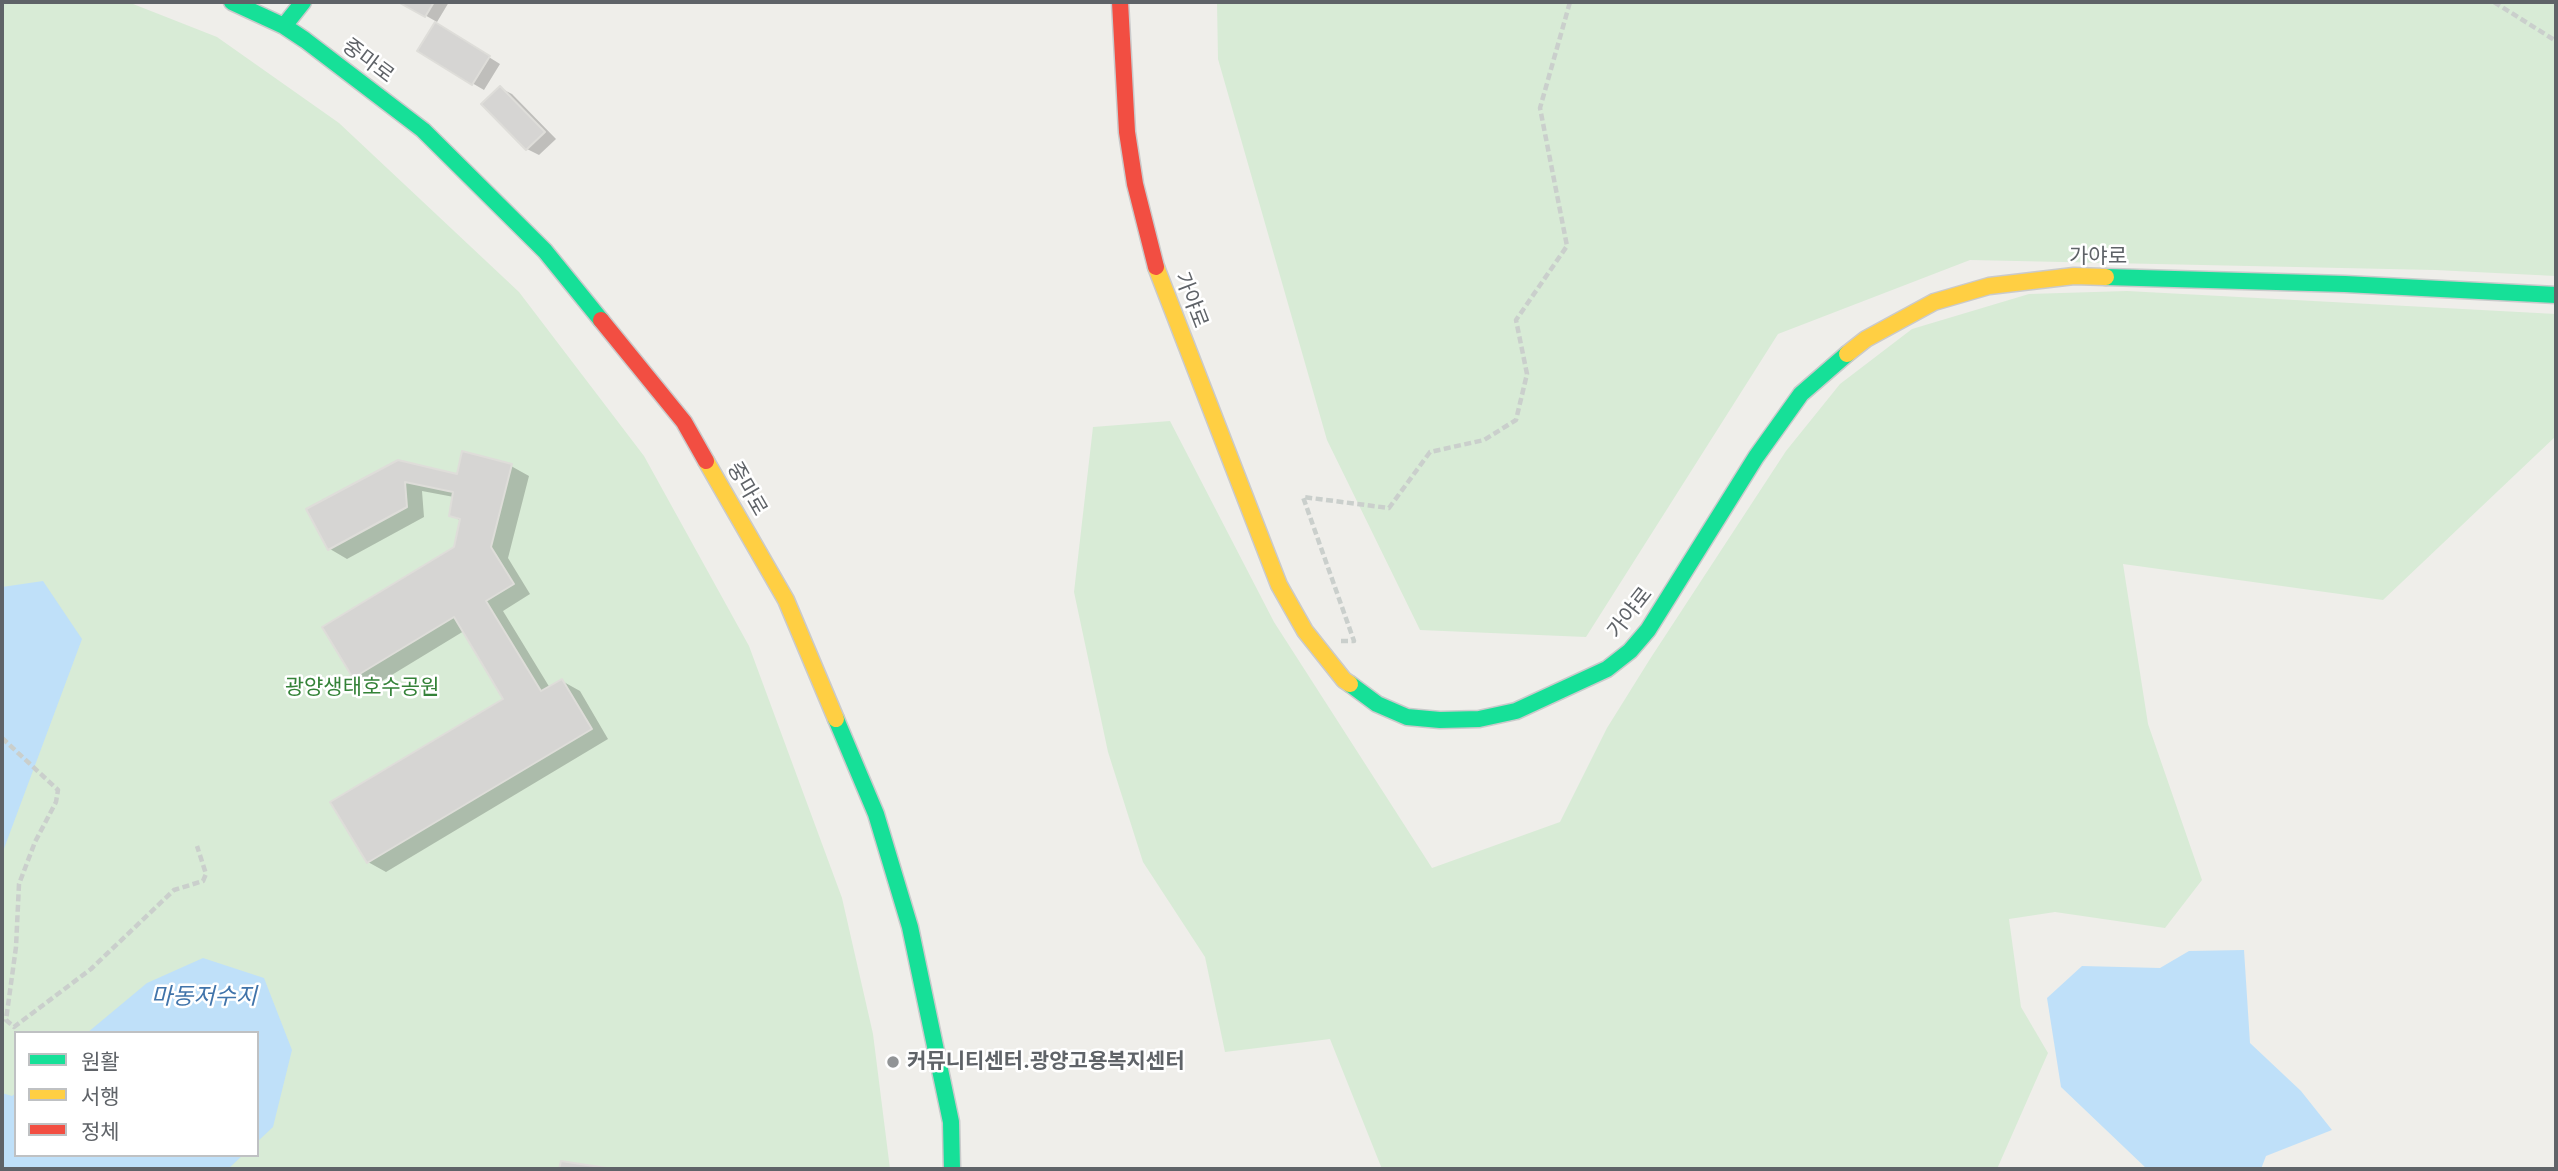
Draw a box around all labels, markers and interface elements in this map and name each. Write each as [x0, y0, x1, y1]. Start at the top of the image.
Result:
street label: 중마로 [337, 33, 399, 89]
street label: 가야로 [2069, 244, 2127, 270]
street label: 가야로 [1169, 268, 1213, 332]
street label: 중마로 [722, 458, 772, 520]
street label: 가야로 [1602, 582, 1658, 644]
park label: 광양생태호수공원 [285, 675, 439, 701]
water label: 마동저수지 [151, 983, 257, 1011]
legend [14, 1031, 259, 1157]
text: 원활 [81, 1049, 120, 1074]
place label: 커뮤니티센터.광양고용복지센터 [907, 1049, 1184, 1075]
marker: 커뮤니티센터.광양고용복지센터 [885, 1054, 901, 1070]
text: 서행 [81, 1084, 120, 1109]
text: 정체 [81, 1119, 120, 1144]

